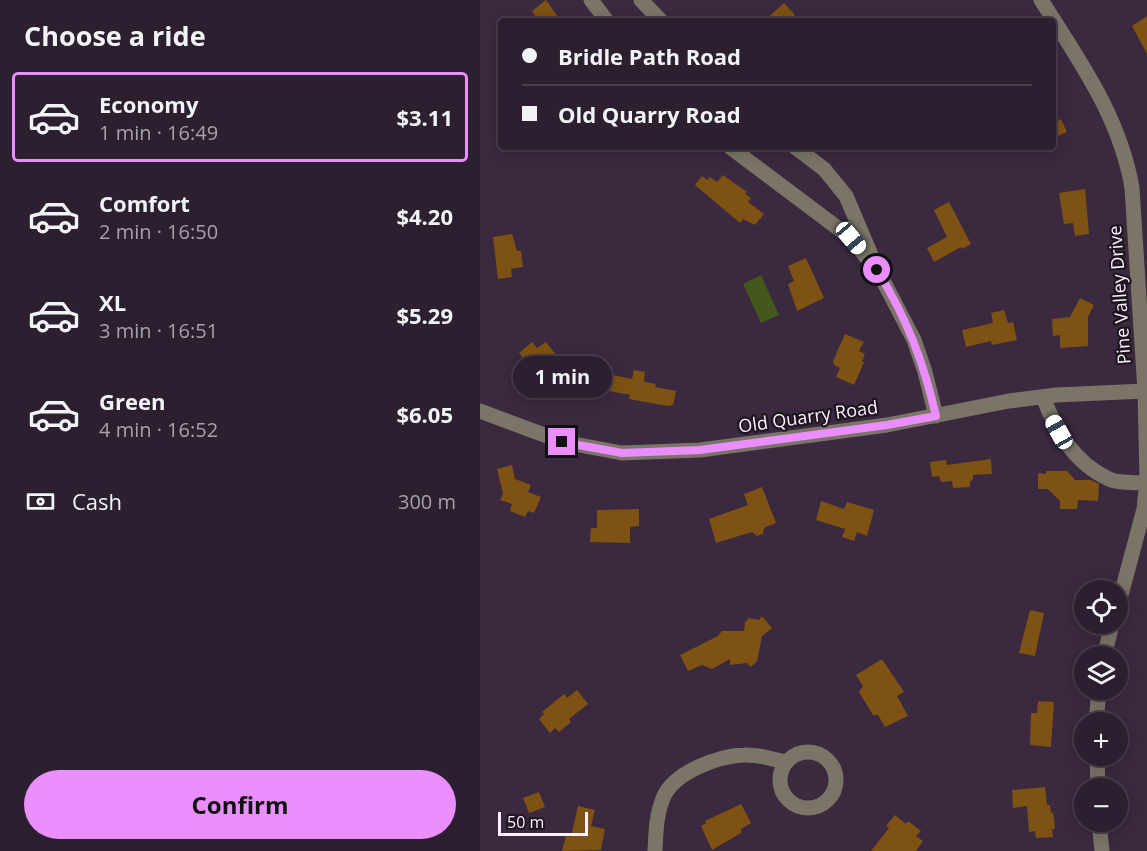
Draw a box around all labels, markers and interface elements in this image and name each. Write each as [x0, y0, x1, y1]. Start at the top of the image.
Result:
text: Choose a ride [24, 17, 206, 54]
text: Bridle Path Road [558, 41, 741, 71]
text: Economy [99, 89, 198, 119]
icon: car [27, 90, 81, 144]
text: Old Quarry Road [558, 99, 741, 129]
text: $3.11 [396, 102, 453, 132]
text: 1 min · 16:49 [99, 119, 218, 146]
text: Comfort [99, 188, 190, 218]
icon: car [27, 189, 81, 243]
text: $4.20 [396, 201, 453, 231]
text: 2 min · 16:50 [99, 218, 218, 245]
car [833, 218, 869, 258]
street label: Pine Valley Drive [1102, 225, 1136, 365]
route start [863, 256, 890, 283]
text: XL [99, 287, 126, 317]
icon: car [27, 288, 81, 342]
text: $5.29 [396, 300, 453, 330]
text: 3 min · 16:51 [99, 317, 218, 344]
callout: 1 min [512, 355, 612, 397]
text: 1 min [535, 363, 590, 390]
text: Green [99, 386, 165, 416]
icon: car [27, 387, 81, 441]
street label: Old Quarry Road [737, 394, 879, 438]
text: $6.05 [396, 399, 453, 429]
car [1042, 412, 1076, 452]
text: 4 min · 16:52 [99, 416, 218, 443]
route end [548, 428, 575, 455]
icon: cash [24, 485, 57, 518]
text: Cash [72, 486, 122, 516]
text: 300 m [398, 488, 456, 515]
map controls [1074, 580, 1128, 832]
button: locate [1074, 580, 1128, 634]
button: layers [1074, 646, 1128, 700]
button: + [1074, 712, 1128, 766]
button: Confirm [24, 770, 456, 839]
button: − [1074, 778, 1128, 832]
scale bar [498, 809, 588, 836]
text: 50 m [507, 811, 544, 833]

